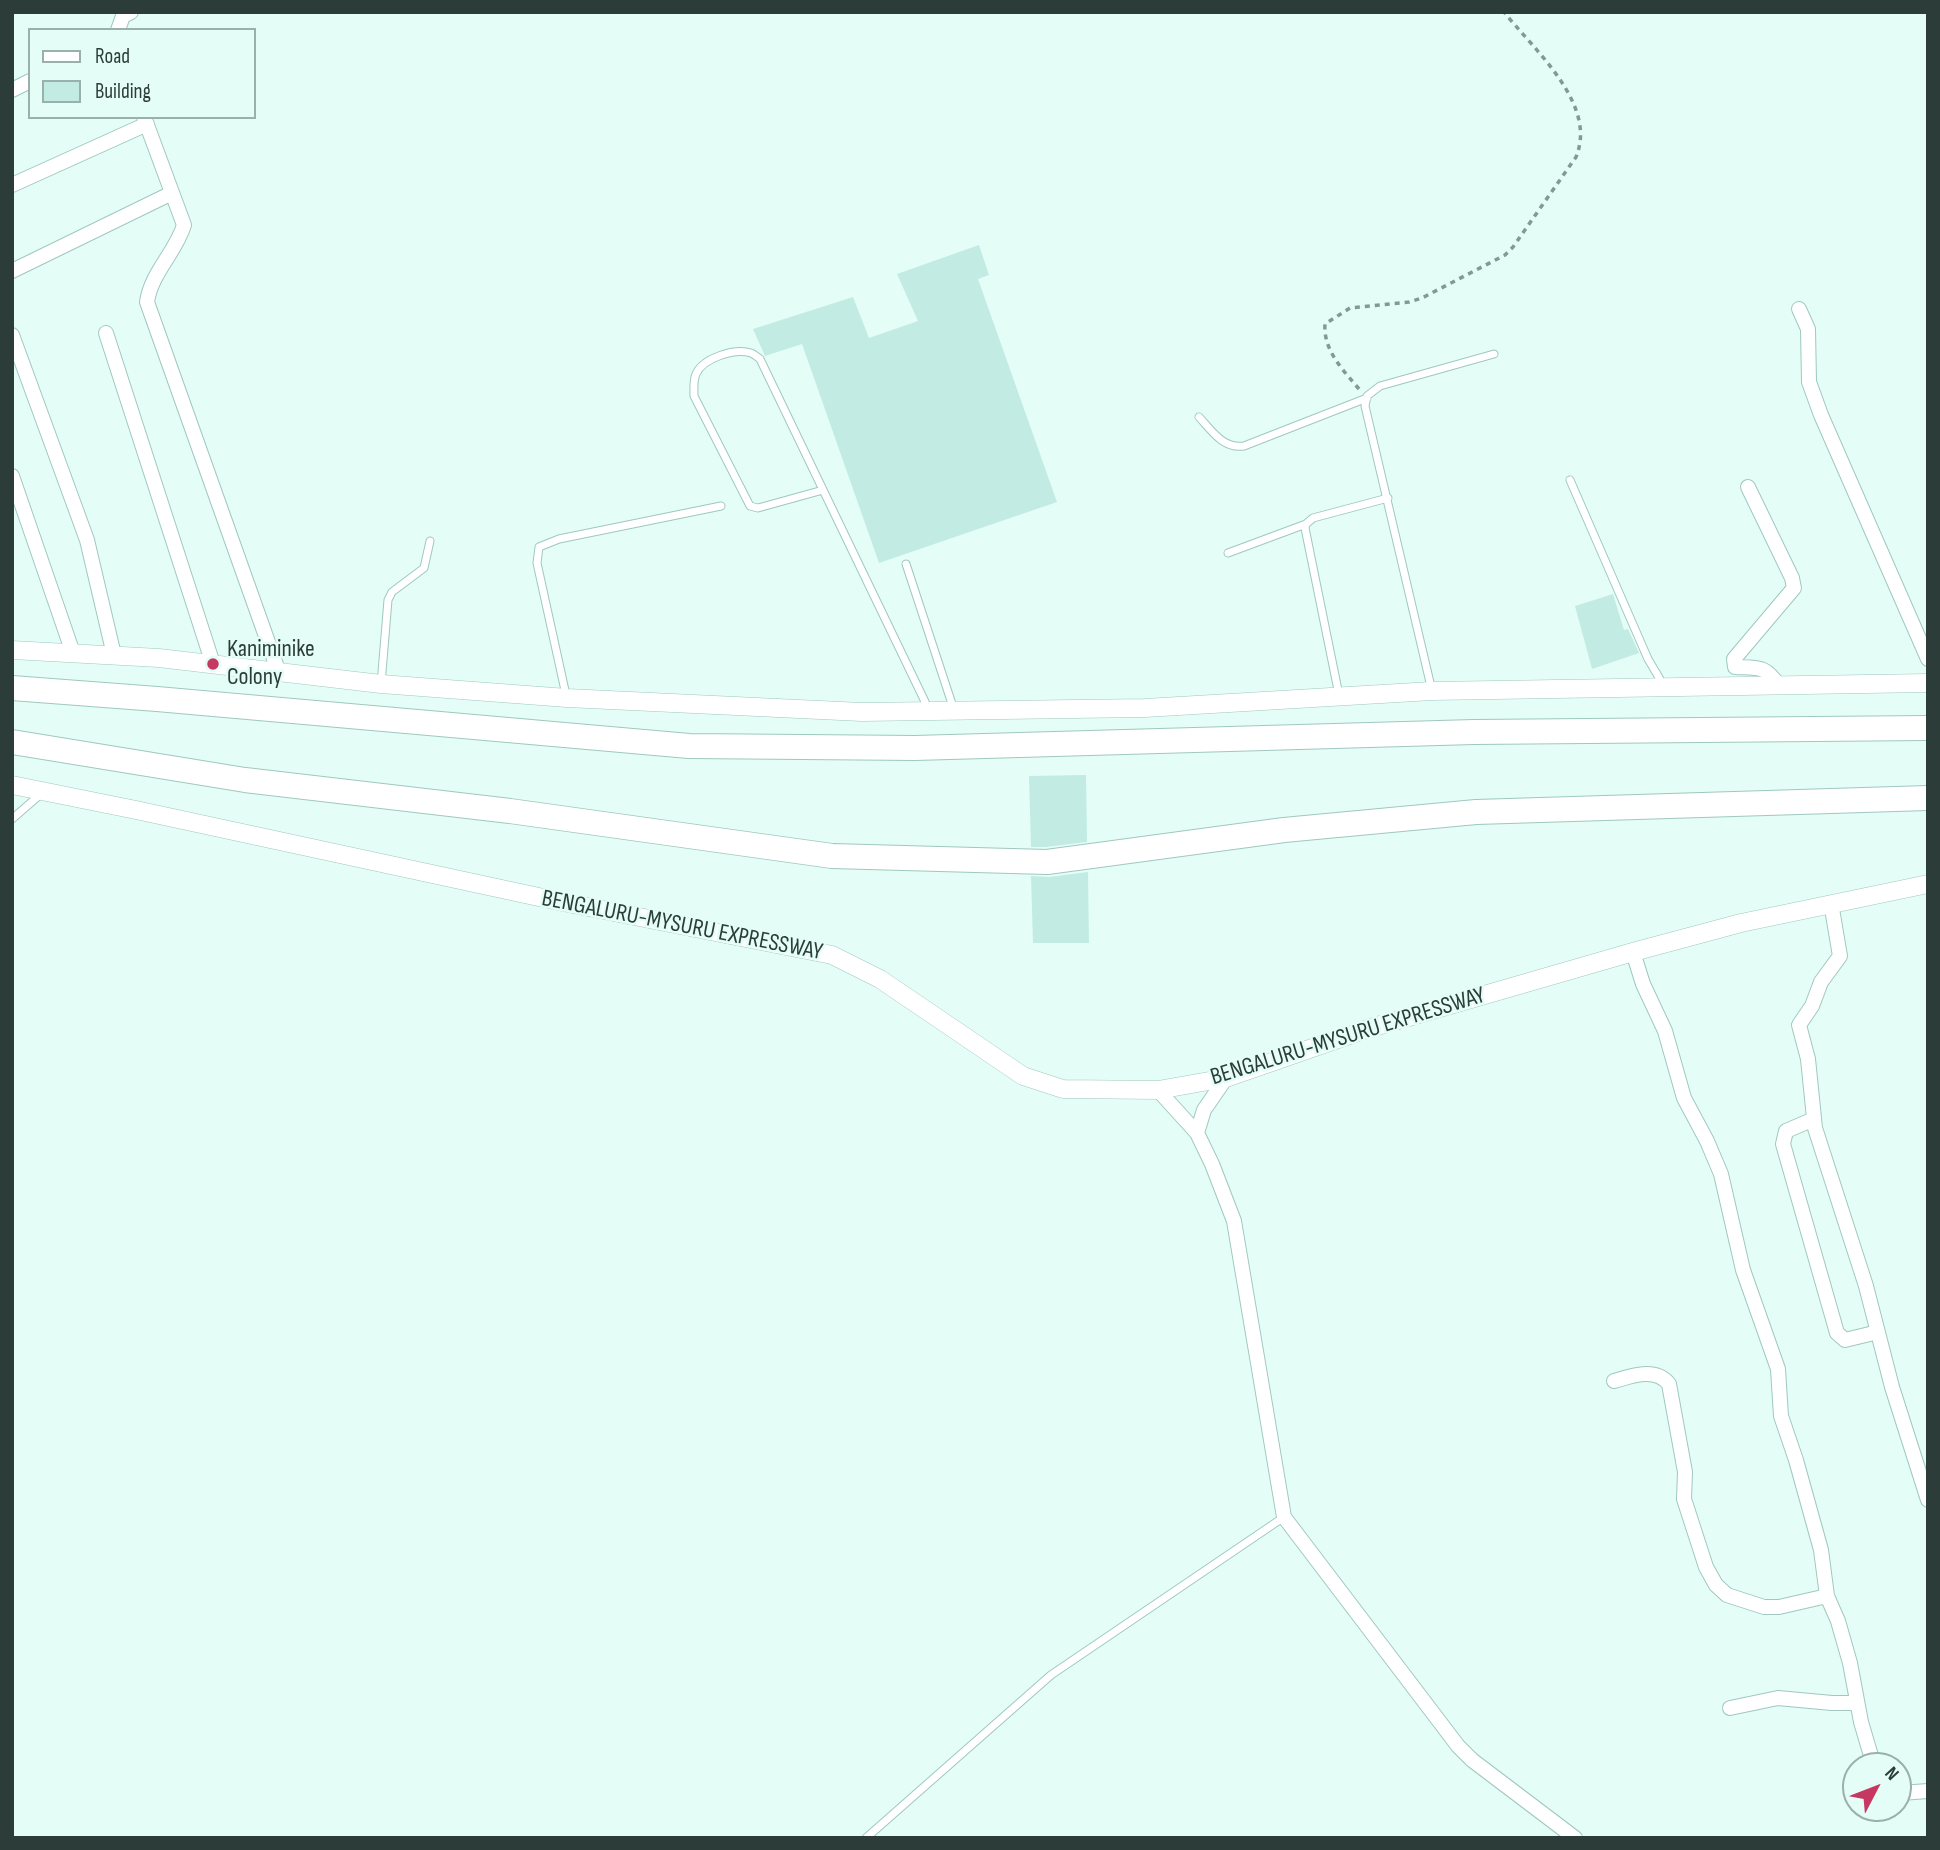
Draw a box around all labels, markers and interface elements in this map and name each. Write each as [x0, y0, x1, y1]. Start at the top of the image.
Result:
legend [28, 28, 256, 119]
text: Road [95, 44, 130, 69]
text: Building [95, 79, 151, 104]
place label: Kaniminike Colony [227, 636, 315, 692]
marker: Kaniminike Colony [205, 656, 221, 672]
street label: BENGALURU-MYSURU EXPRESSWAY [539, 885, 825, 967]
street label: BENGALURU-MYSURU EXPRESSWAY [1207, 981, 1489, 1093]
north arrow [1842, 1752, 1912, 1822]
text: N [1880, 1762, 1903, 1785]

